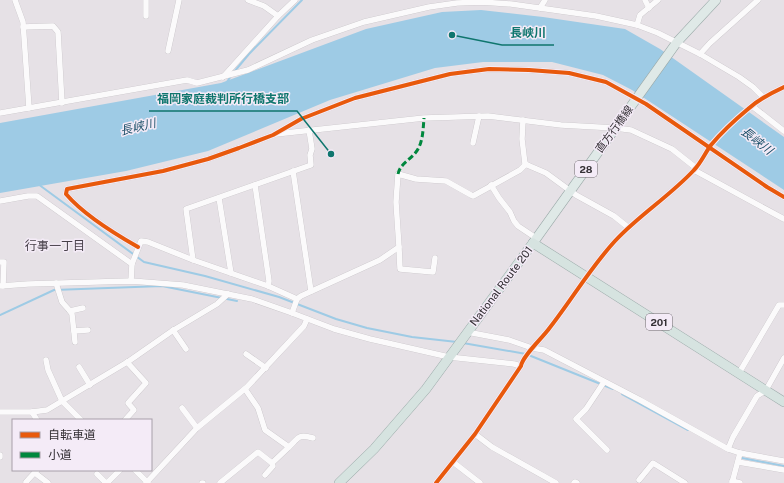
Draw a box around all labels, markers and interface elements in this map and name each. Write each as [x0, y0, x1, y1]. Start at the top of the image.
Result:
callout: 長峡川 [502, 21, 554, 45]
text: 長峡川 [510, 26, 546, 40]
callout: 福岡家庭裁判所行橋支部 [149, 87, 297, 111]
text: 福岡家庭裁判所行橋支部 [157, 92, 289, 106]
street label: 直方行橋線 [593, 103, 635, 155]
water label: 長峡川 [119, 116, 159, 138]
water label: 長峡川 [739, 124, 777, 159]
road number: 28 [575, 161, 597, 177]
district label: 行事一丁目 [25, 239, 85, 253]
street label: National Route 201 [467, 244, 535, 328]
road number: 201 [646, 314, 672, 330]
legend [12, 419, 152, 471]
text: 自転車道 [48, 428, 96, 442]
text: 小道 [48, 448, 72, 462]

